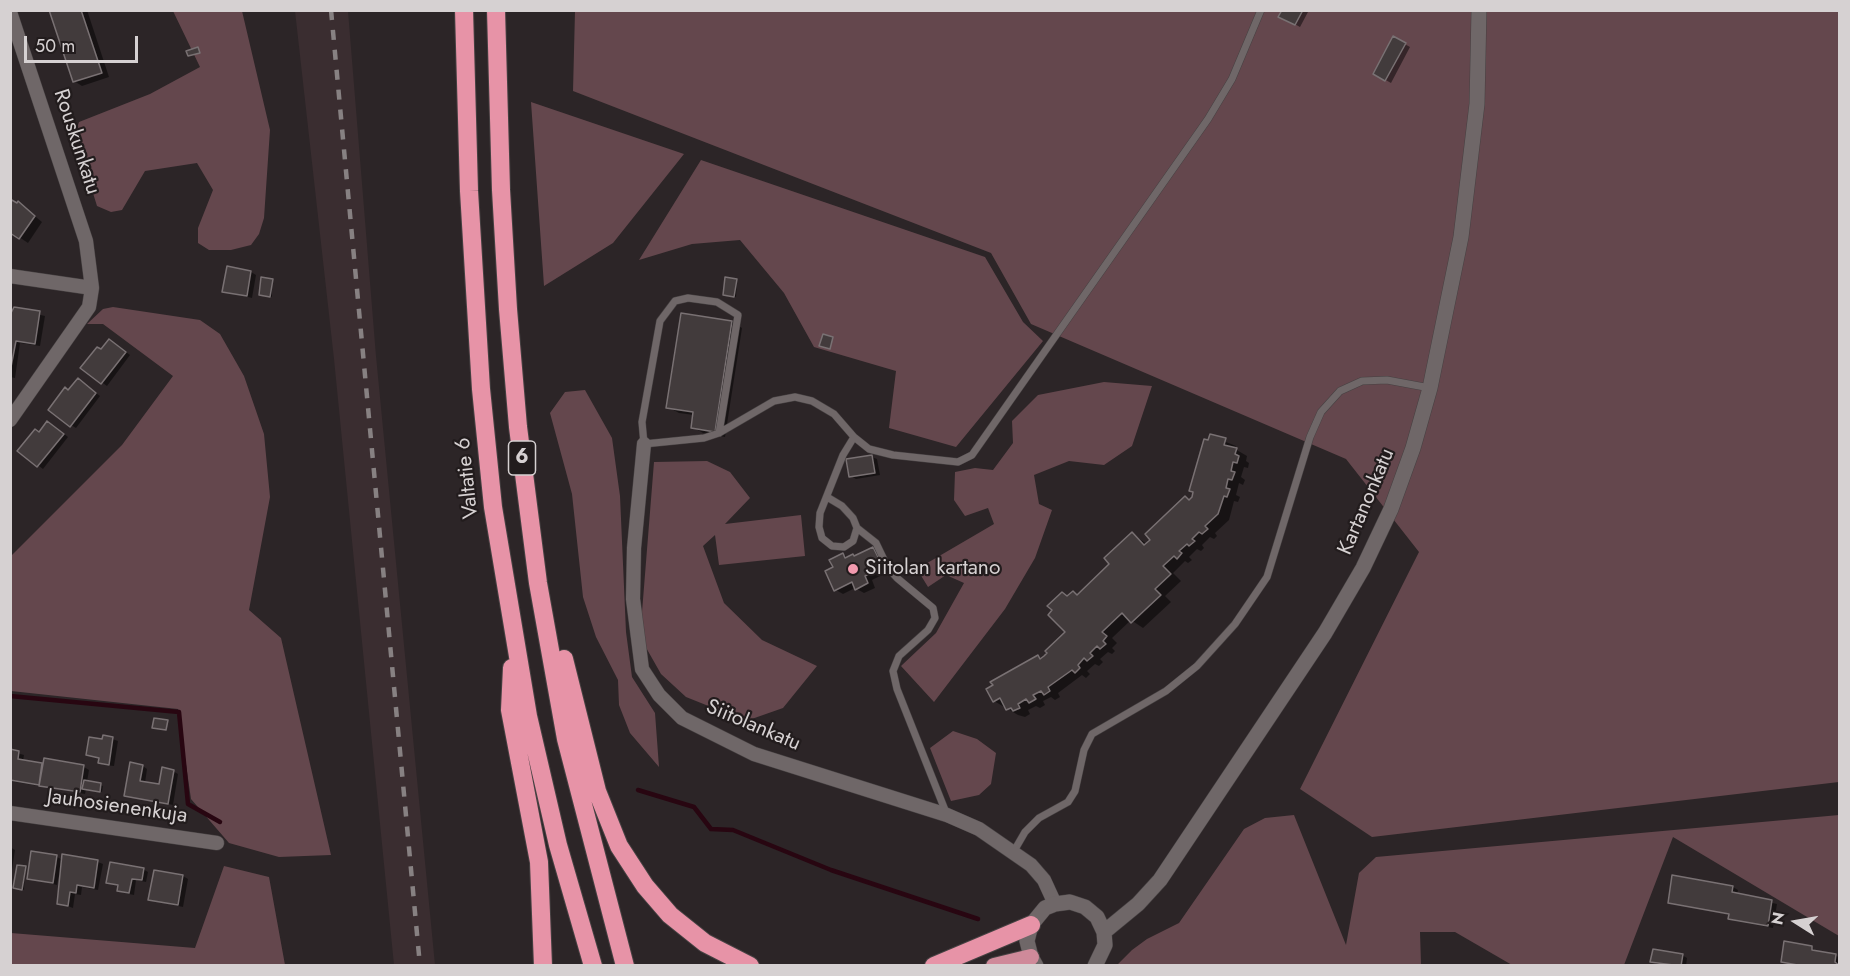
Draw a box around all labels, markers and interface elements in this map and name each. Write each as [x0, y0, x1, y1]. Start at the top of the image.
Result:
scale bar [27, 24, 141, 62]
text: 50 m [35, 33, 75, 59]
street label: Rouskunkatu [47, 86, 105, 198]
street label: Valtatie 6 [451, 436, 485, 520]
road number: 6 [508, 441, 536, 475]
street label: Kartanonkatu [1333, 445, 1401, 559]
place label: Siitolan kartano [865, 556, 1000, 582]
marker: Siitolan kartano [846, 562, 860, 576]
street label: Siitolankatu [702, 695, 804, 757]
street label: Jauhosienenkuja [45, 785, 189, 829]
north arrow [1766, 892, 1826, 952]
text: N [1765, 910, 1790, 927]

